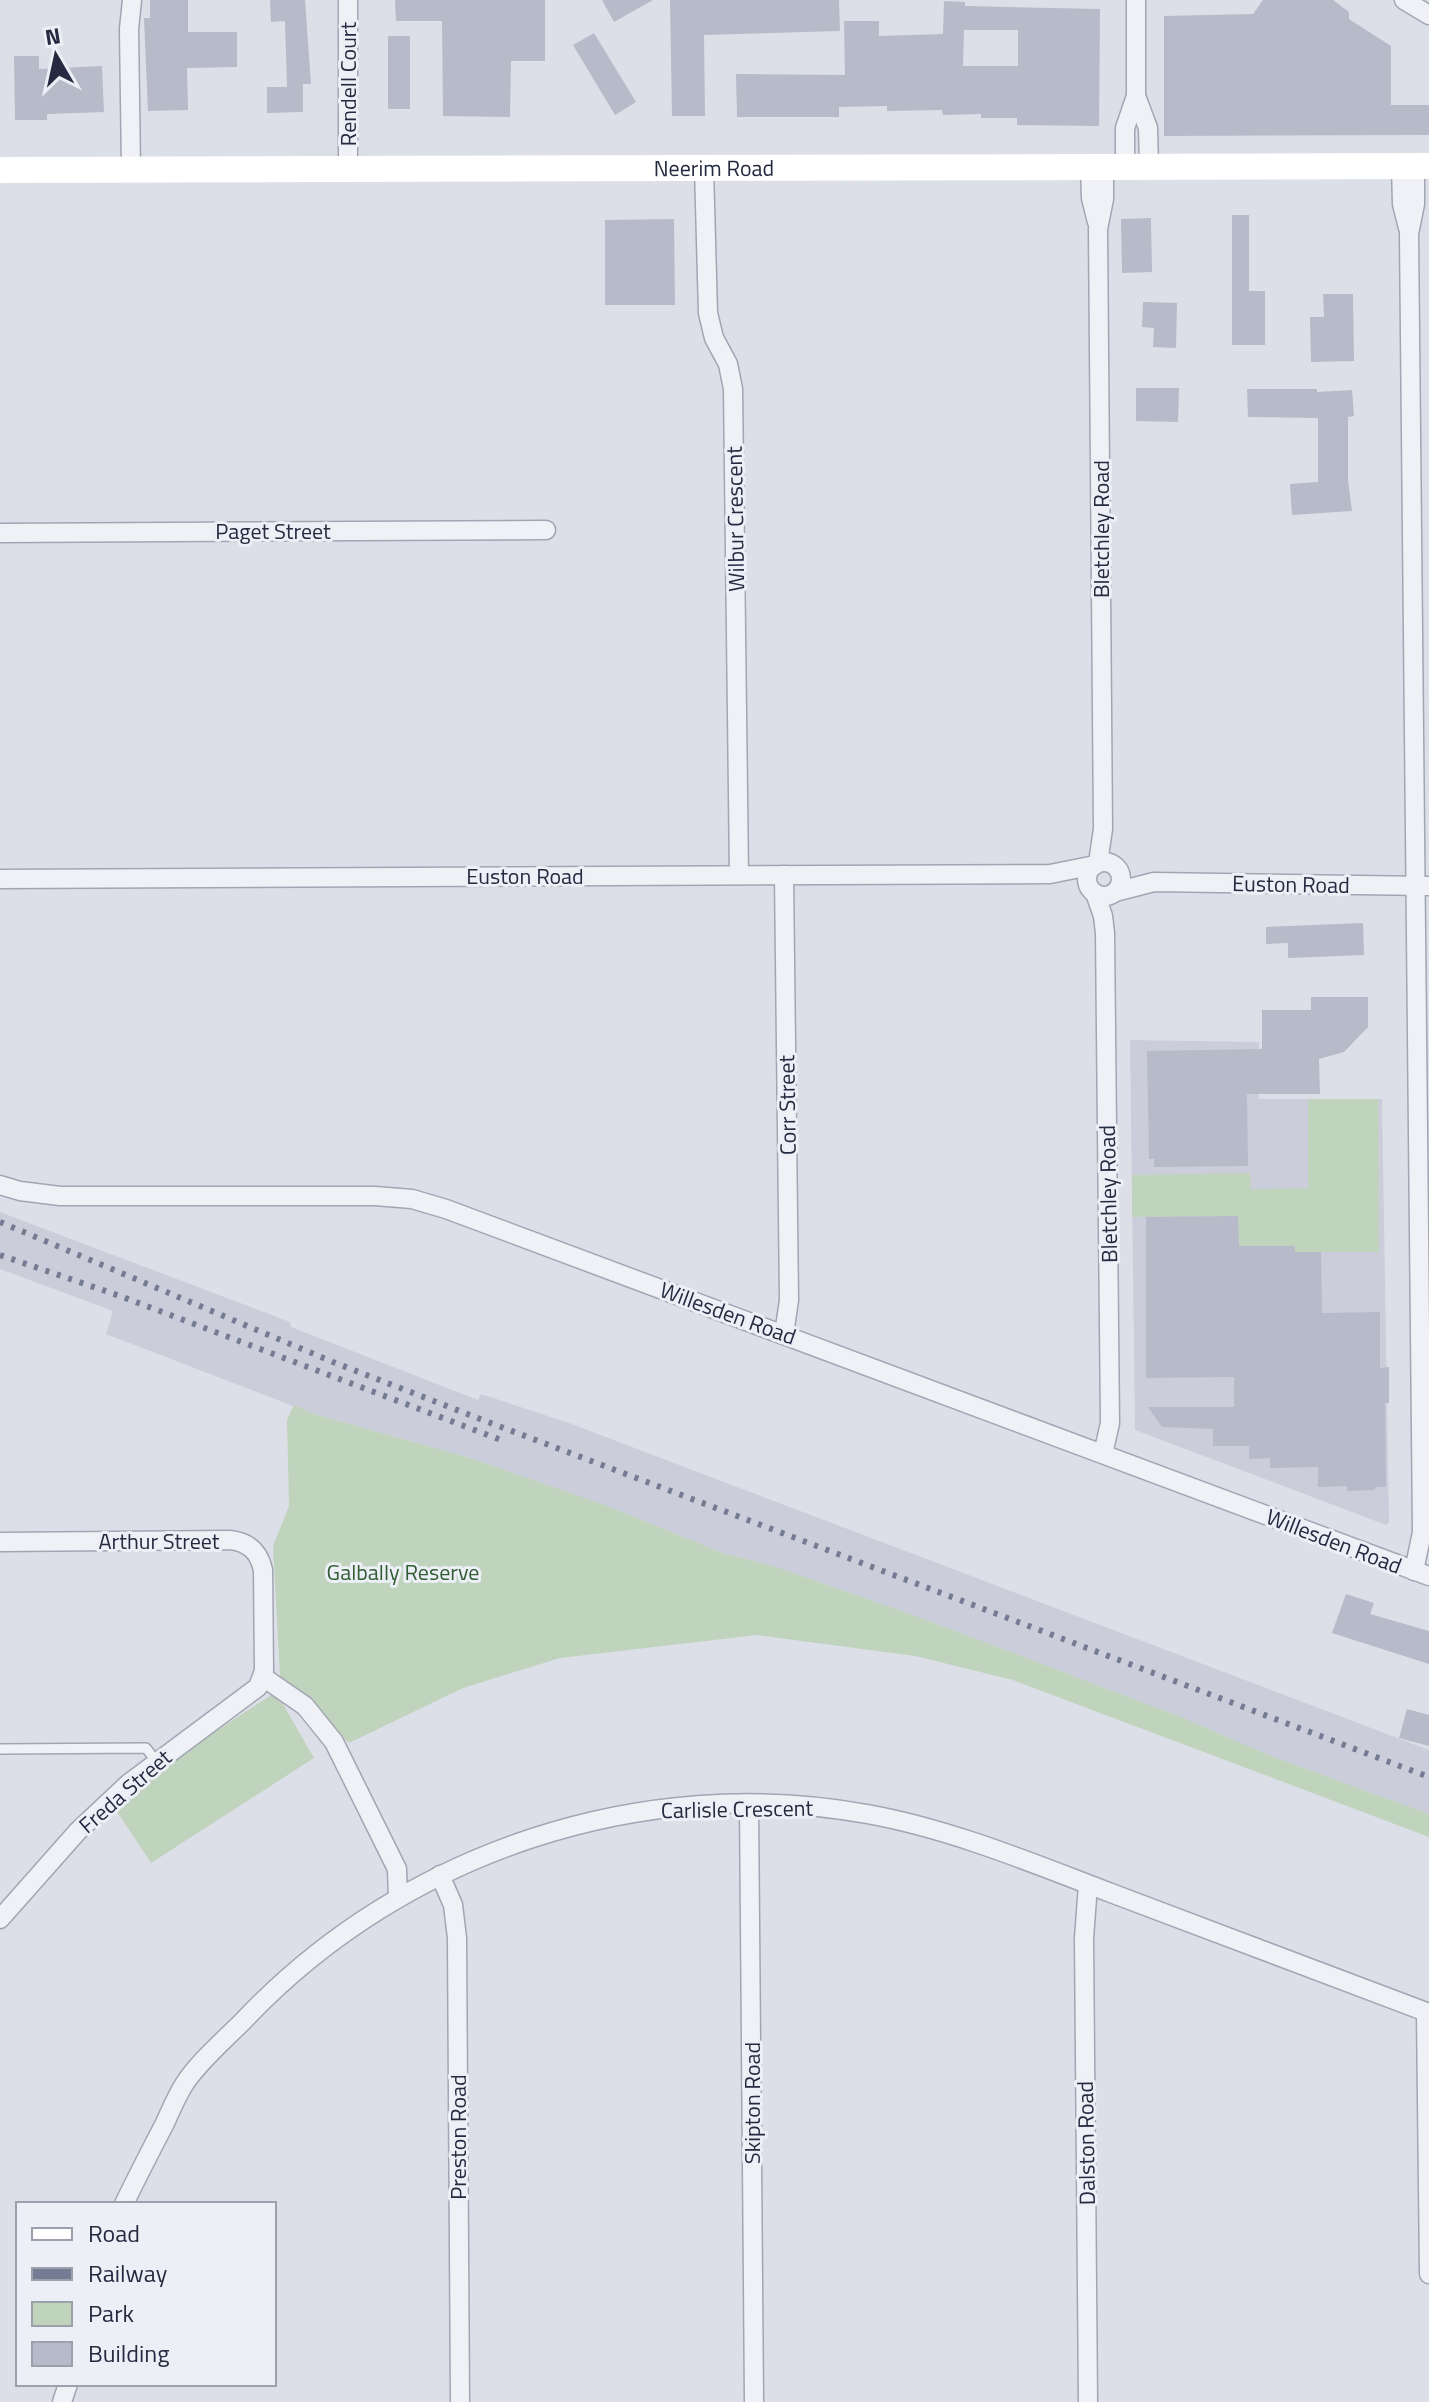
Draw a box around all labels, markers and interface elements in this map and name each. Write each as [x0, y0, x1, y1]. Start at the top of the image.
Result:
north arrow [16, 16, 96, 96]
text: N [43, 18, 63, 54]
street label: Rendell Court [331, 22, 365, 146]
street label: Neerim Road [654, 151, 774, 185]
street label: Wilbur Crescent [717, 446, 753, 592]
street label: Bletchley Road [1084, 460, 1118, 598]
street label: Paget Street [215, 514, 331, 548]
street label: Euston Road [466, 859, 584, 893]
street label: Euston Road [1232, 866, 1350, 902]
street label: Corr Street [769, 1054, 805, 1155]
street label: Bletchley Road [1090, 1125, 1126, 1263]
street label: Willesden Road [655, 1273, 801, 1353]
street label: Willesden Road [1261, 1500, 1407, 1582]
street label: Arthur Street [98, 1524, 220, 1558]
park label: Galbally Reserve [327, 1555, 479, 1589]
street label: Freda Street [71, 1741, 179, 1841]
street label: Carlisle Crescent [661, 1791, 814, 1827]
street label: Skipton Road [735, 2042, 769, 2164]
street label: Preston Road [441, 2074, 475, 2200]
street label: Dalston Road [1068, 2081, 1104, 2205]
legend [16, 2202, 276, 2386]
text: Road [88, 2215, 140, 2251]
text: Railway [88, 2255, 168, 2291]
text: Park [88, 2295, 134, 2331]
text: Building [88, 2335, 170, 2371]

